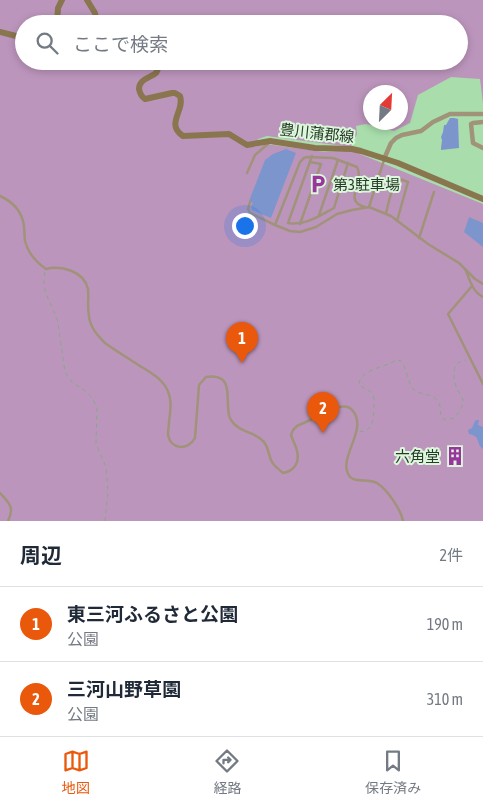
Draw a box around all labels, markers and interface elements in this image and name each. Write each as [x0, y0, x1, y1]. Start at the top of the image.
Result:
search box [15, 15, 468, 70]
icon: search [33, 29, 61, 57]
text: ここで検索 [73, 33, 168, 55]
north arrow [363, 85, 408, 130]
street label: 豊川蒲郡線 [279, 121, 355, 145]
parking icon: 第3駐車場 [307, 173, 329, 195]
place label: 第3駐車場 [333, 176, 400, 193]
your location [232, 213, 258, 239]
pin: 1 [226, 322, 258, 363]
pin: 2 [307, 392, 339, 433]
building icon: 六角堂 [444, 445, 466, 467]
place label: 六角堂 [395, 448, 440, 465]
text: 周辺 [20, 543, 62, 567]
text: 2件 [439, 546, 463, 564]
text: 東三河ふるさと公園 [67, 603, 238, 625]
text: 1 [32, 615, 40, 633]
text: 190 m [427, 615, 463, 633]
text: 公園 [67, 630, 99, 648]
text: 三河山野草園 [67, 678, 181, 700]
text: 2 [32, 690, 40, 708]
text: 310 m [427, 690, 463, 708]
text: 公園 [67, 705, 99, 723]
tab: 地図 [62, 747, 90, 797]
tab: 経路 [213, 747, 241, 797]
tab: 保存済み [365, 747, 421, 797]

